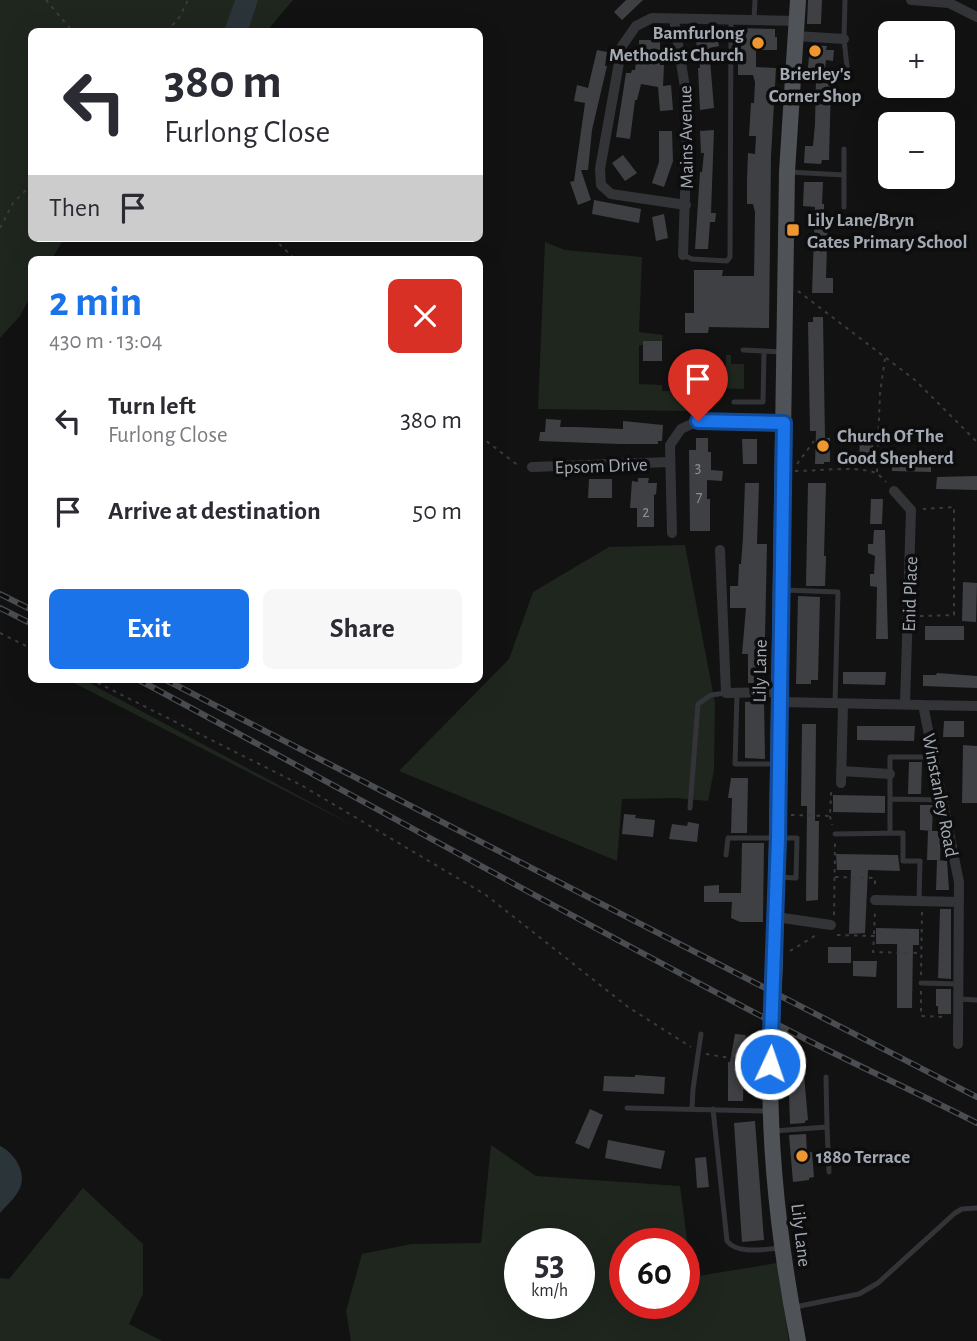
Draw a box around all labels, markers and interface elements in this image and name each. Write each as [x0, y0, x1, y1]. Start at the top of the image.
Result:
map controls [878, 21, 955, 189]
button: + [878, 21, 955, 98]
place label: Bamfurlong Methodist Church [609, 24, 744, 65]
marker: Bamfurlong Methodist Church [750, 35, 766, 51]
marker: Brierley's Corner Shop [807, 43, 823, 59]
icon: left [49, 56, 140, 147]
text: 380 m [164, 58, 282, 107]
place label: Brierley's Corner Shop [769, 65, 861, 106]
street label: Mains Avenue [676, 85, 697, 189]
button: − [878, 112, 955, 189]
text: Furlong Close [164, 116, 330, 148]
icon: arrive [114, 189, 152, 227]
text: Then [49, 195, 100, 221]
place label: Lily Lane/Bryn Gates Primary School [807, 211, 967, 252]
marker: Lily Lane/Bryn Gates Primary School [785, 222, 801, 238]
button: close [388, 279, 462, 353]
text: 2 min [49, 281, 142, 323]
text: 430 m · 13:04 [49, 330, 163, 353]
pin [668, 349, 728, 421]
icon: arrive [679, 360, 717, 398]
text: Turn left [108, 393, 196, 419]
icon: left [49, 402, 87, 440]
text: 380 m [400, 407, 462, 433]
text: Furlong Close [108, 424, 228, 447]
place label: Church Of The Good Shepherd [837, 427, 954, 468]
marker: Church Of The Good Shepherd [815, 438, 831, 454]
street label: Epsom Drive [554, 455, 648, 478]
house number: 3 [695, 459, 701, 475]
house number: 7 [696, 489, 703, 505]
icon: arrive [49, 493, 87, 531]
text: Arrive at destination [108, 498, 321, 524]
text: 50 m [412, 498, 462, 524]
house number: 2 [642, 504, 650, 520]
street label: Enid Place [900, 556, 921, 632]
button: Exit [49, 589, 249, 669]
button: Share [263, 589, 462, 669]
street label: Lily Lane [750, 639, 771, 703]
street label: Winstanley Road [918, 732, 961, 859]
position arrow [733, 1027, 807, 1101]
marker: 1880 Terrace [794, 1148, 810, 1164]
place label: 1880 Terrace [816, 1148, 910, 1167]
street label: Lily Lane [787, 1203, 814, 1268]
speed limit sign: 60 [609, 1228, 700, 1319]
text: 53 [534, 1247, 565, 1282]
text: km/h [531, 1282, 568, 1300]

